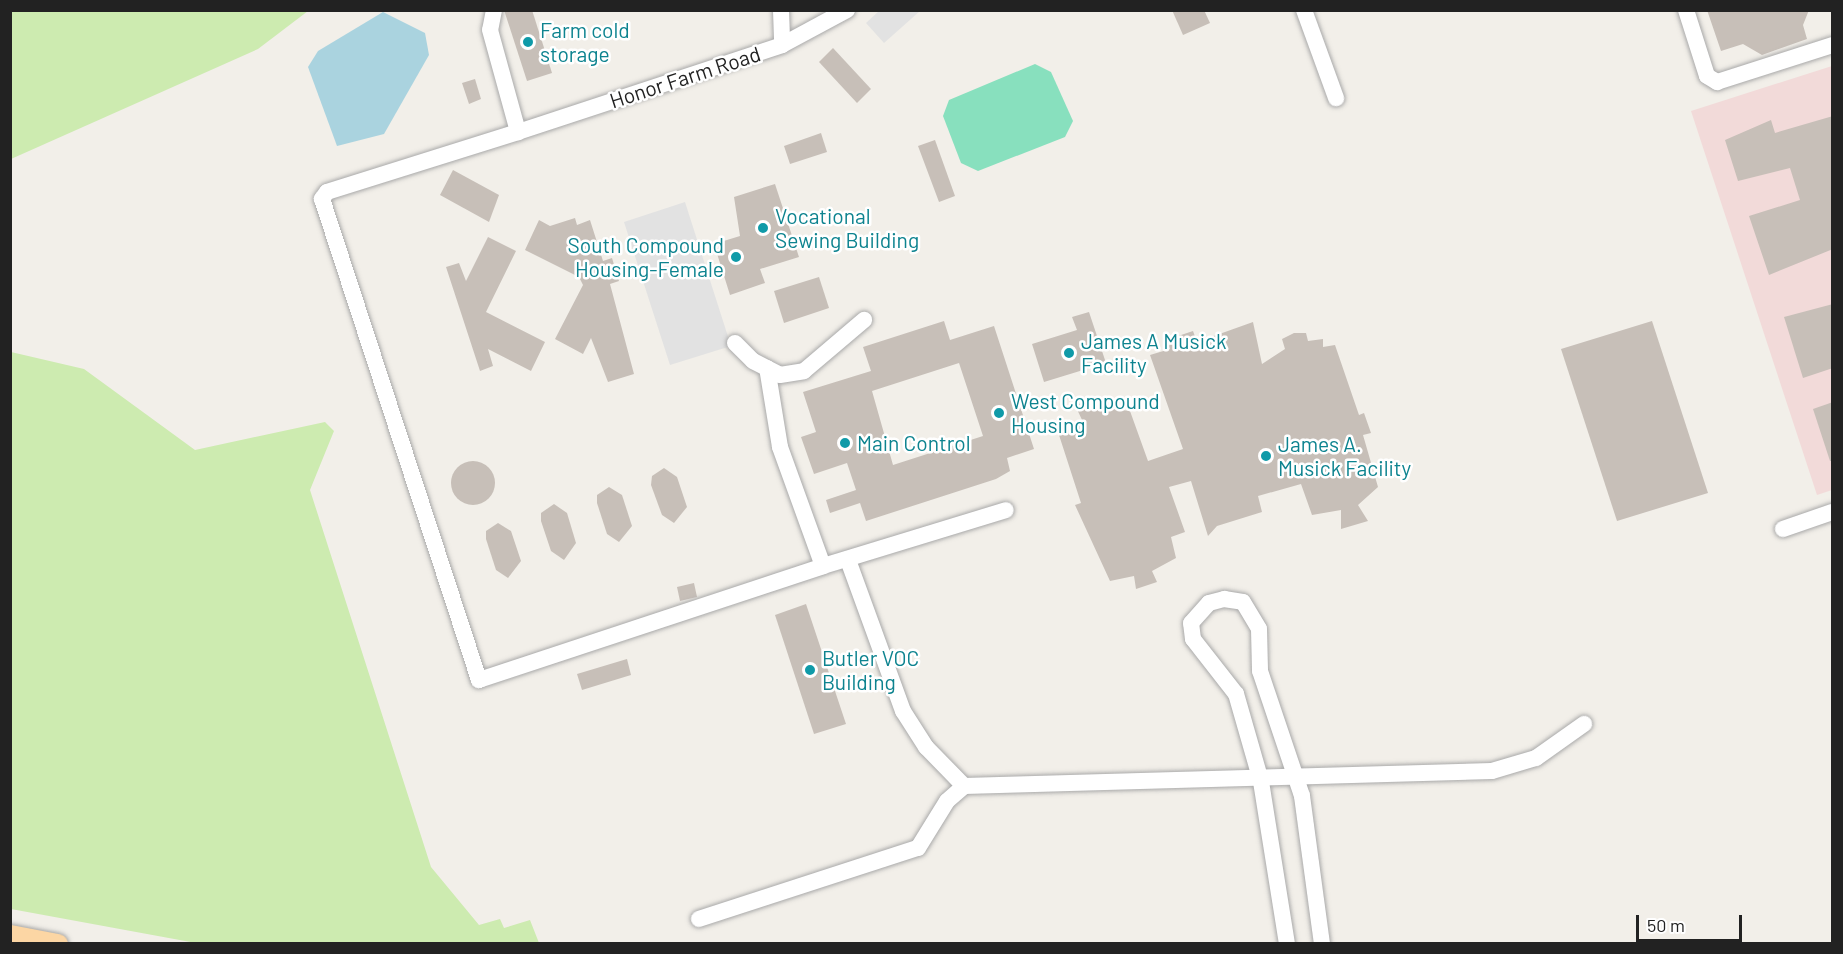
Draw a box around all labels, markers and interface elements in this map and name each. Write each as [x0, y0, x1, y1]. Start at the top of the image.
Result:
place label: Farm cold storage [540, 17, 630, 67]
marker: Farm cold storage [521, 35, 535, 49]
street label: Honor Farm Road [606, 41, 764, 113]
place label: Vocational Sewing Building [775, 203, 919, 253]
marker: Vocational Sewing Building [756, 221, 770, 235]
place label: South Compound Housing-Female [568, 232, 724, 282]
marker: South Compound Housing-Female [729, 250, 743, 264]
place label: James A Musick Facility [1081, 328, 1226, 378]
marker: James A Musick Facility [1062, 346, 1076, 360]
place label: West Compound Housing [1011, 388, 1160, 438]
marker: West Compound Housing [992, 406, 1006, 420]
place label: Main Control [857, 430, 971, 456]
place label: James A. Musick Facility [1278, 431, 1411, 481]
marker: Main Control [838, 436, 852, 450]
marker: James A. Musick Facility [1259, 449, 1273, 463]
place label: Butler VOC Building [822, 645, 919, 695]
marker: Butler VOC Building [803, 663, 817, 677]
scale bar [1639, 903, 1746, 941]
text: 50 m [1647, 914, 1685, 936]

